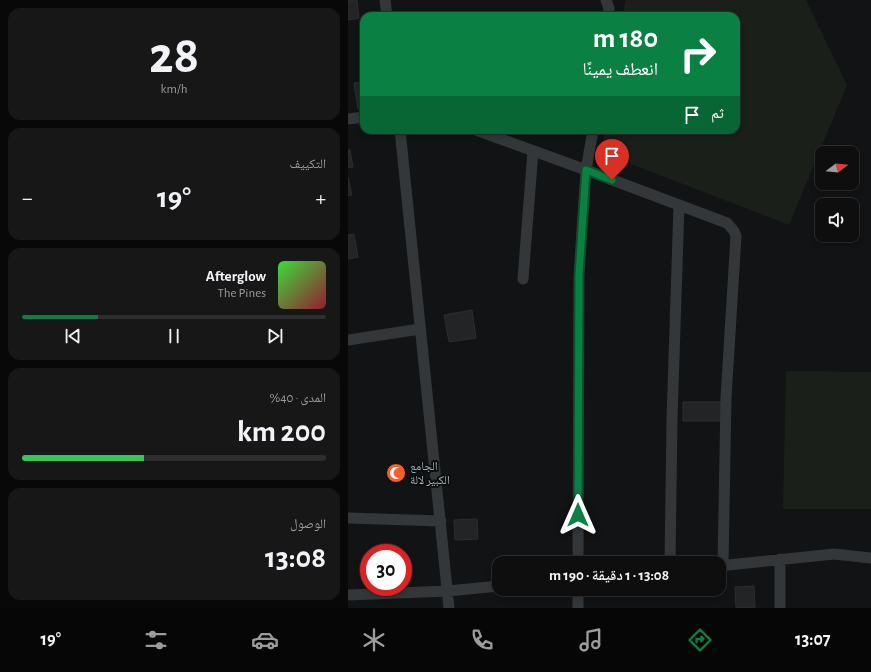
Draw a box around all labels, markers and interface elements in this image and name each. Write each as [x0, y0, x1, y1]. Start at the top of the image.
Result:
text: 180 m [593, 25, 658, 53]
icon: right [672, 28, 724, 80]
text: 28 [149, 30, 199, 82]
text: انعطف يمينًا [582, 61, 658, 79]
text: km/h [161, 83, 187, 96]
icon: arrive [681, 104, 703, 126]
text: ثم [711, 106, 724, 121]
pin [595, 139, 629, 180]
icon: arrive [601, 145, 623, 167]
north arrow [815, 146, 859, 190]
map controls [815, 146, 859, 242]
text: التكييف [290, 158, 326, 171]
text: 19° [157, 183, 191, 213]
text: − [22, 187, 33, 209]
text: + [315, 187, 326, 209]
button: sound [815, 198, 859, 242]
text: Afterglow [206, 269, 266, 284]
text: The Pines [217, 287, 266, 300]
icon: previous [62, 325, 84, 347]
icon: pause [163, 325, 185, 347]
icon: next [264, 325, 286, 347]
text: المدى · 40% [269, 392, 326, 405]
text: 200 km [237, 417, 326, 447]
place label: الجامع الكبير لالة [410, 460, 450, 487]
mosque icon: الجامع الكبير لالة [385, 462, 407, 484]
position arrow [557, 494, 599, 536]
text: الوصول [290, 518, 326, 531]
text: 13:08 [265, 543, 326, 573]
speed limit sign: 30 [360, 544, 412, 596]
text: 13:08 · 1 دقيقة · 190 m [549, 568, 669, 583]
icon: filters [142, 626, 170, 654]
icon: car [251, 626, 279, 654]
icon: climate [360, 626, 388, 654]
icon: phone [468, 626, 496, 654]
icon: music [577, 626, 605, 654]
icon: directions [686, 626, 714, 654]
text: 19° [40, 631, 61, 649]
text: 13:07 [795, 631, 831, 649]

